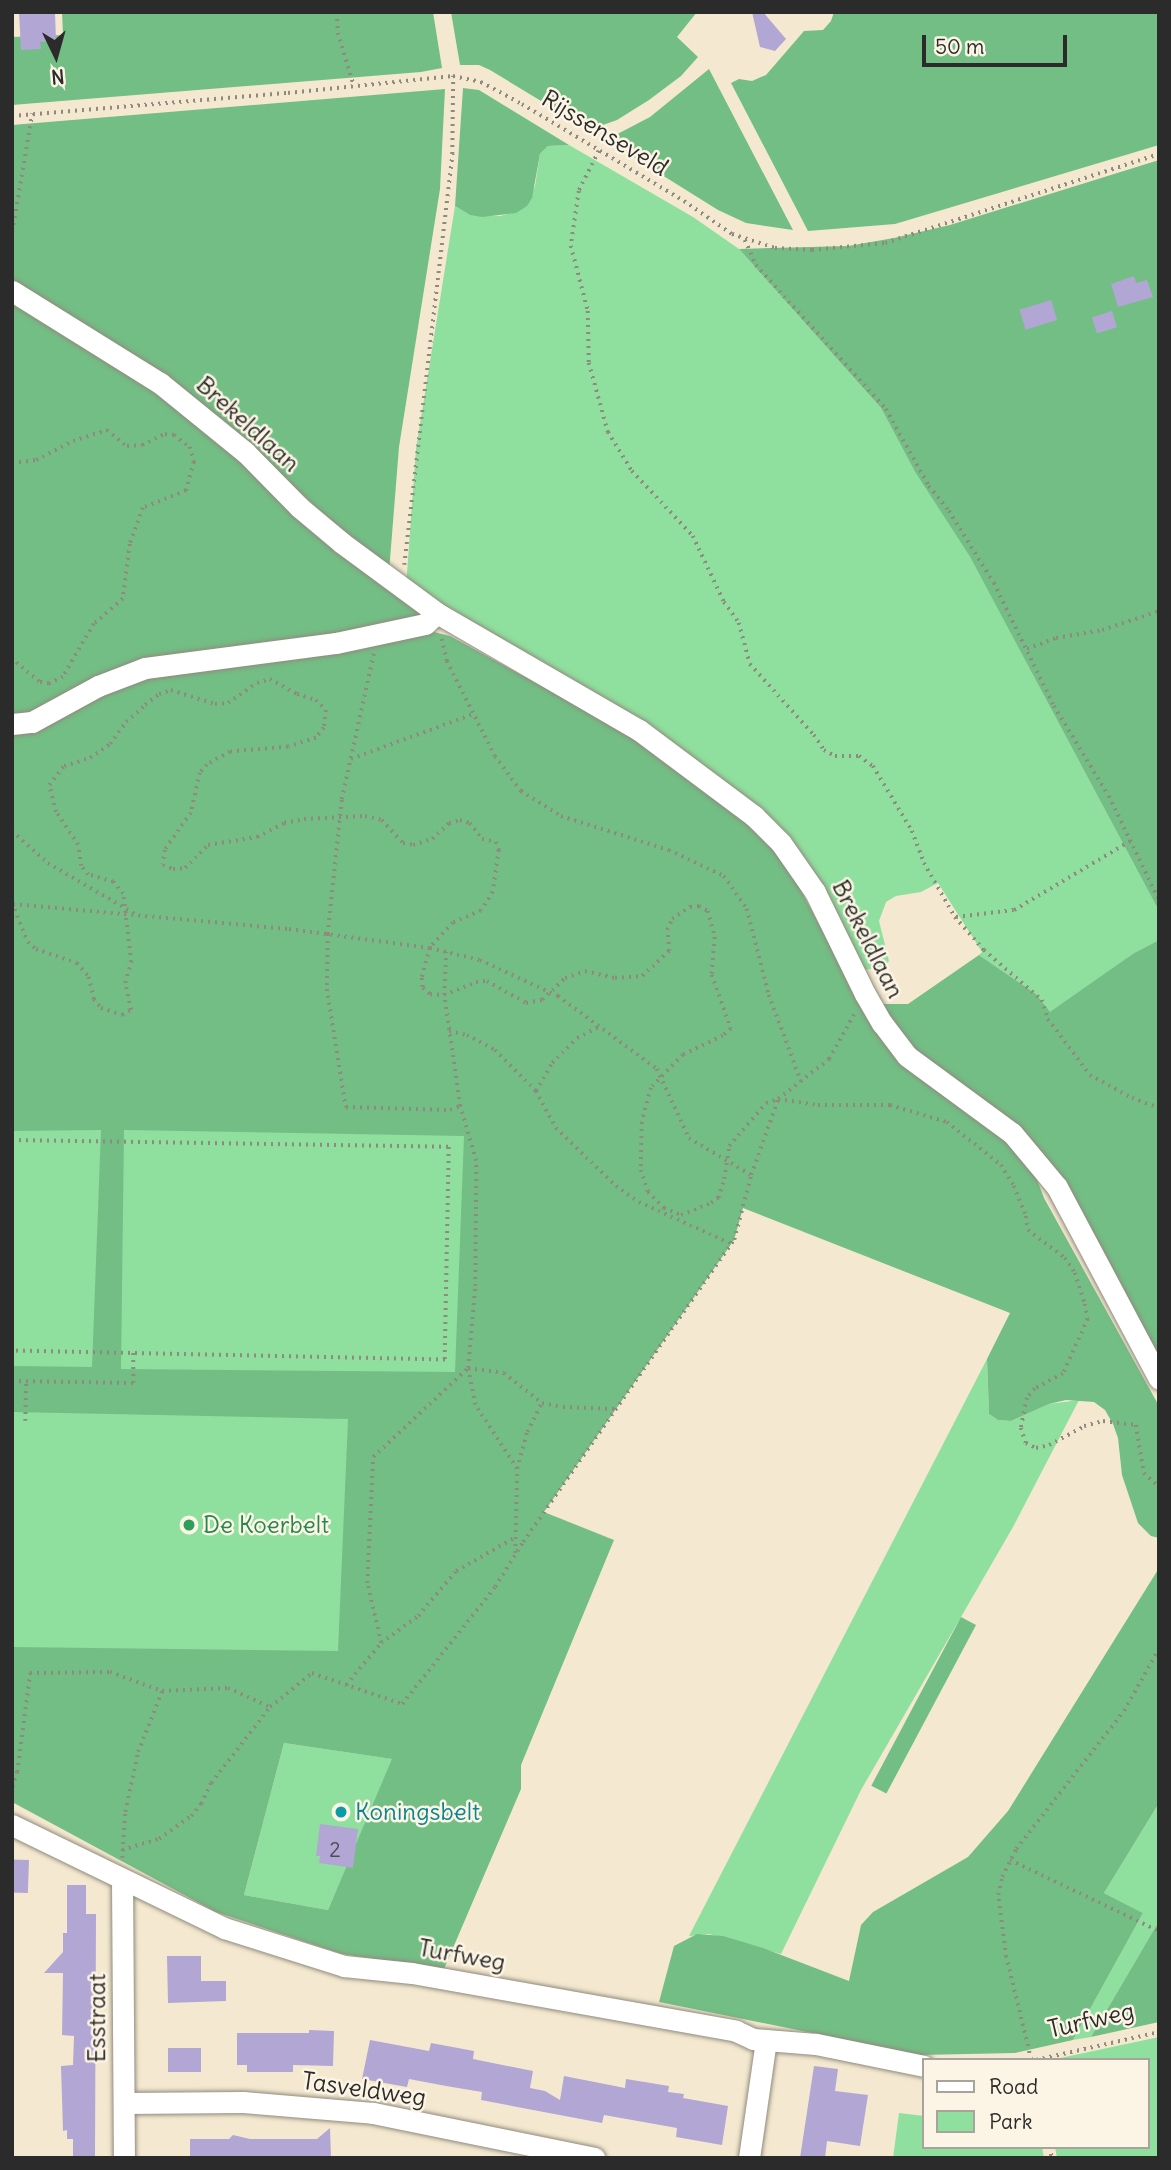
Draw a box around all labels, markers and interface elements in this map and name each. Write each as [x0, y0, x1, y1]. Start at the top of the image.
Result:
north arrow [21, 21, 91, 91]
scale bar [926, 21, 1071, 65]
text: 50 m [935, 33, 984, 60]
text: N [50, 64, 65, 89]
street label: Rijssenseveld [536, 84, 674, 182]
street label: Brekeldlaan [191, 370, 305, 478]
street label: Brekeldlaan [826, 875, 910, 1003]
place label: De Koerbelt [203, 1511, 329, 1539]
marker: De Koerbelt [181, 1517, 197, 1533]
place label: Koningsbelt [355, 1798, 480, 1826]
marker: Koningsbelt [333, 1804, 349, 1820]
house number: 2 [329, 1837, 341, 1863]
street label: Turfweg [416, 1933, 508, 1977]
street label: Esstraat [83, 1974, 111, 2062]
street label: Turfweg [1045, 1996, 1137, 2044]
legend [922, 2058, 1150, 2149]
street label: Tasveldweg [300, 2066, 428, 2112]
text: Road [989, 2073, 1038, 2100]
text: Park [989, 2108, 1032, 2135]

